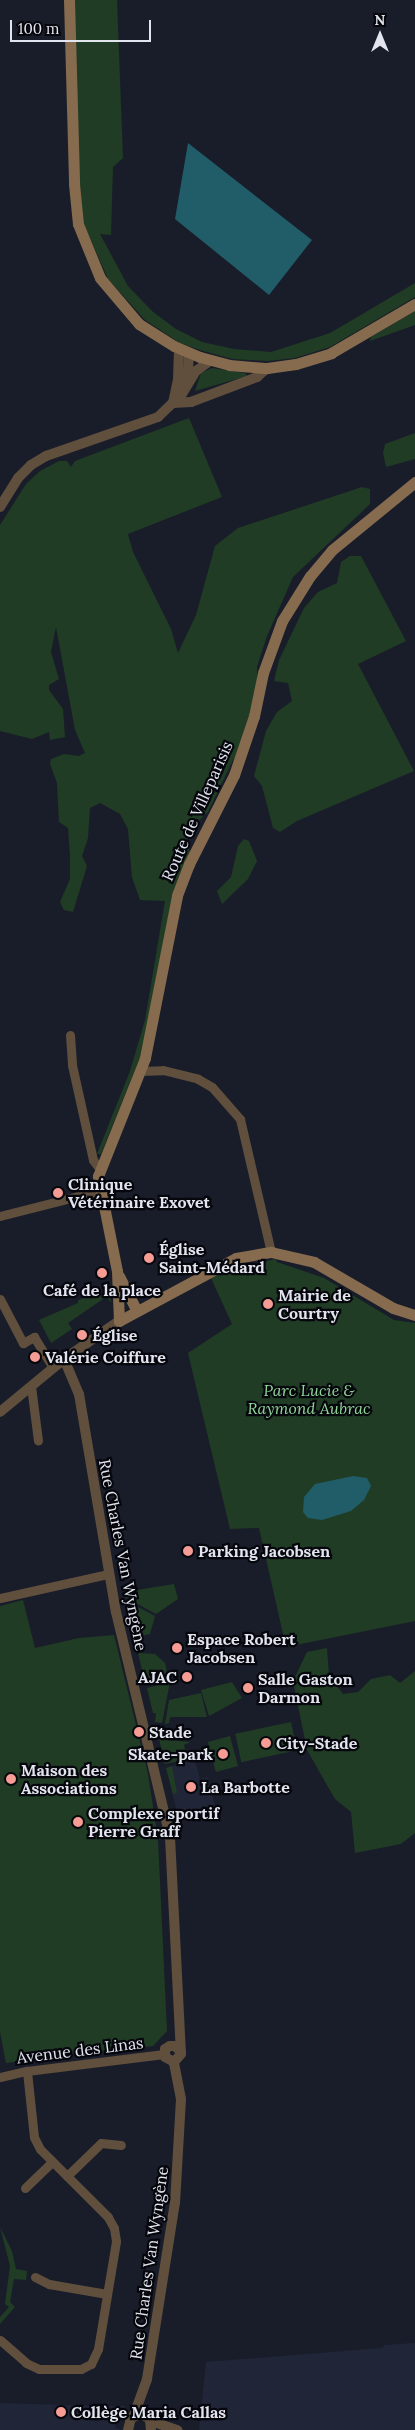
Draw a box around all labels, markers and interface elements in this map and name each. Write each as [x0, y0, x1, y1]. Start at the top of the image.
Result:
scale bar [12, 10, 154, 42]
north arrow [355, 10, 405, 60]
text: N [375, 11, 385, 29]
text: 100 m [18, 19, 59, 38]
street label: Route de Villeparisis [158, 738, 236, 884]
place label: Clinique Vétérinaire Exovet [68, 1174, 210, 1212]
marker: Clinique Vétérinaire Exovet [52, 1187, 64, 1199]
place label: Église Saint-Médard [159, 1239, 265, 1277]
marker: Église Saint-Médard [143, 1252, 155, 1264]
marker: Café de la place [96, 1267, 108, 1279]
place label: Café de la place [43, 1280, 161, 1300]
place label: Mairie de Courtry [278, 1285, 351, 1323]
marker: Mairie de Courtry [262, 1298, 274, 1310]
place label: Église [92, 1325, 137, 1345]
marker: Église [76, 1329, 88, 1341]
place label: Valérie Coiffure [45, 1347, 166, 1367]
marker: Valérie Coiffure [29, 1351, 41, 1363]
park label: Parc Lucie & Raymond Aubrac [247, 1380, 371, 1418]
street label: Rue Charles Van Wyngène [95, 1458, 151, 1652]
place label: Parking Jacobsen [198, 1541, 330, 1561]
marker: Parking Jacobsen [182, 1545, 194, 1557]
place label: Espace Robert Jacobsen [187, 1629, 296, 1667]
marker: Espace Robert Jacobsen [171, 1642, 183, 1654]
place label: AJAC [138, 1667, 177, 1687]
place label: Salle Gaston Darmon [258, 1669, 353, 1707]
marker: AJAC [181, 1671, 193, 1683]
marker: Salle Gaston Darmon [242, 1682, 254, 1694]
place label: Stade [149, 1722, 192, 1742]
marker: Stade [133, 1726, 145, 1738]
place label: City-Stade [276, 1733, 357, 1753]
marker: City-Stade [260, 1737, 272, 1749]
place label: Skate-park [128, 1744, 213, 1764]
marker: Skate-park [217, 1748, 229, 1760]
place label: Maison des Associations [21, 1760, 117, 1798]
marker: Maison des Associations [5, 1773, 17, 1785]
place label: La Barbotte [201, 1777, 290, 1797]
marker: La Barbotte [185, 1781, 197, 1793]
place label: Complexe sportif Pierre Graff [88, 1803, 219, 1841]
marker: Complexe sportif Pierre Graff [72, 1816, 84, 1828]
street label: Avenue des Linas [16, 2033, 144, 2067]
street label: Rue Charles Van Wyngène [126, 2165, 172, 2361]
place label: Collège Maria Callas [71, 2402, 226, 2422]
marker: Collège Maria Callas [55, 2406, 67, 2418]

